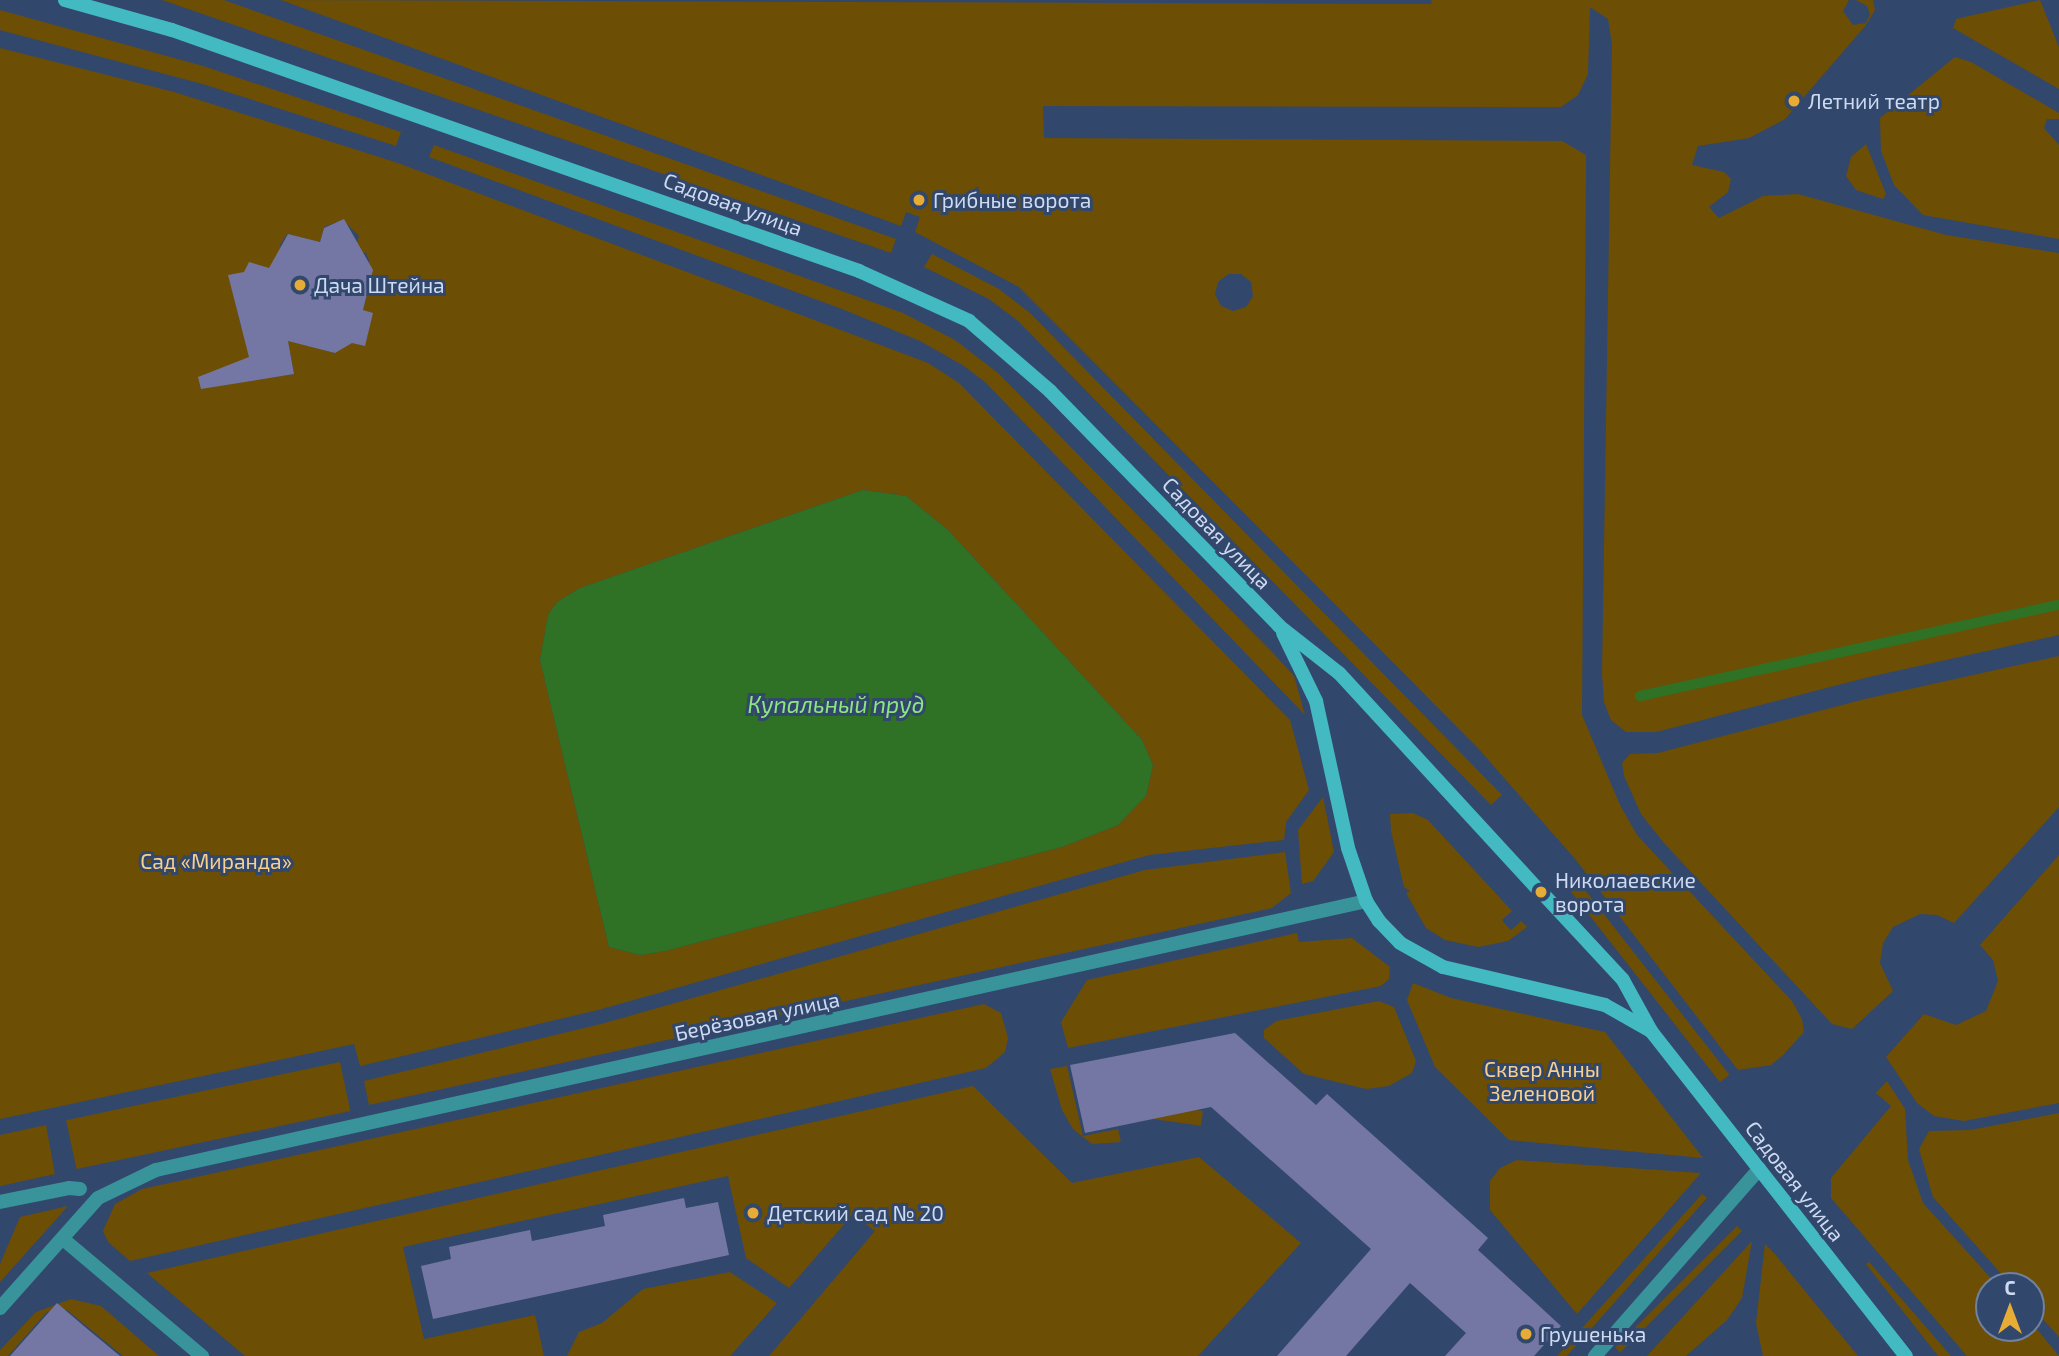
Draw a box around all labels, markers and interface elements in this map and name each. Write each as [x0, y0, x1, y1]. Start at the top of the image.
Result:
place label: Летний театр [1808, 88, 1940, 114]
marker: Летний театр [1786, 93, 1802, 109]
street label: Садовая улица [660, 167, 806, 241]
place label: Грибные ворота [933, 187, 1091, 213]
marker: Грибные ворота [911, 192, 927, 208]
place label: Дача Штейна [314, 272, 445, 298]
marker: Дача Штейна [292, 277, 308, 293]
street label: Садовая улица [1157, 472, 1277, 594]
water label: Купальный пруд [747, 690, 925, 718]
park label: Сад «Миранда» [140, 848, 292, 874]
place label: Николаевские ворота [1555, 867, 1696, 917]
marker: Николаевские ворота [1533, 884, 1549, 900]
street label: Берёзовая улица [672, 986, 842, 1046]
park label: Сквер Анны Зеленовой [1484, 1056, 1600, 1106]
street label: Садовая улица [1740, 1116, 1850, 1246]
place label: Детский сад № 20 [767, 1200, 944, 1226]
marker: Детский сад № 20 [745, 1205, 761, 1221]
north arrow [1975, 1272, 2045, 1342]
text: С [2004, 1276, 2016, 1299]
place label: Грушенька [1540, 1321, 1646, 1347]
marker: Грушенька [1518, 1326, 1534, 1342]

